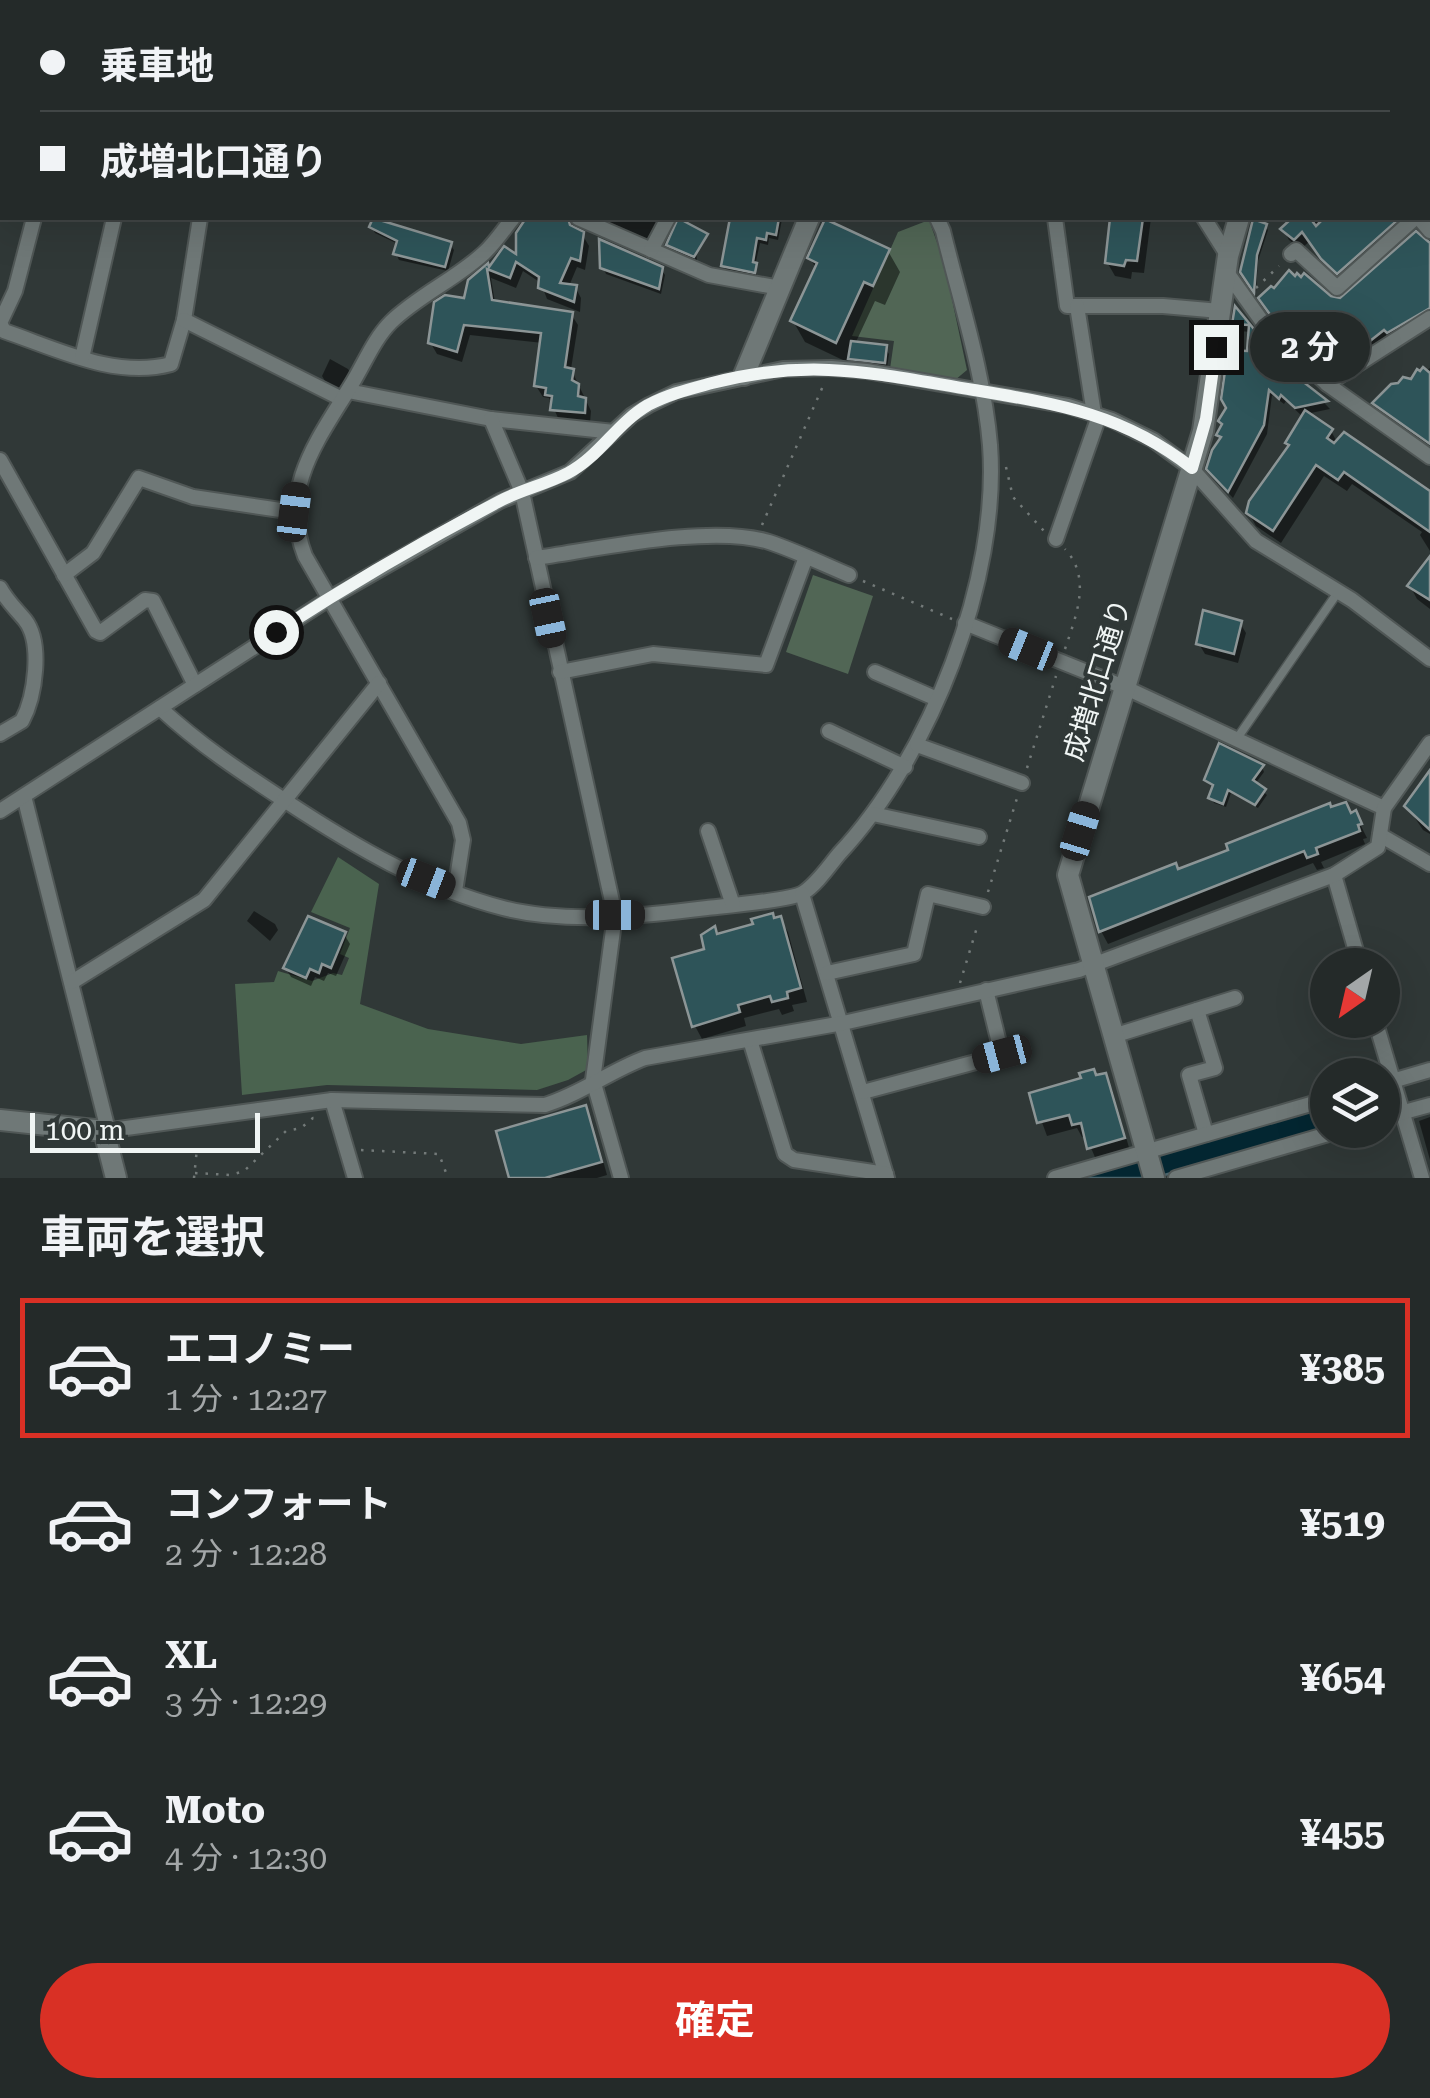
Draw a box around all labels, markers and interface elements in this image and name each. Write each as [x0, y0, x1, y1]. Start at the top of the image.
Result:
text: 乗車地 [100, 44, 214, 88]
text: 成増北口通り [100, 140, 328, 184]
callout: 2 分 [1251, 312, 1371, 382]
route end [1194, 325, 1239, 370]
text: 2 分 [1281, 328, 1339, 366]
car [275, 480, 313, 544]
car [527, 586, 569, 650]
street label: 成増北口通り [1057, 595, 1137, 765]
route start [254, 610, 299, 655]
car [995, 624, 1061, 674]
car [1057, 798, 1103, 864]
car [393, 854, 459, 904]
car [585, 900, 645, 930]
north arrow [1310, 948, 1400, 1038]
map controls [1310, 948, 1400, 1148]
car [969, 1032, 1035, 1076]
button: layers [1310, 1058, 1400, 1148]
scale bar [30, 1108, 260, 1152]
text: 100 m [45, 1114, 125, 1147]
text: 車両を選択 [40, 1211, 265, 1264]
icon: car [45, 1323, 135, 1413]
text: エコノミー [165, 1327, 355, 1371]
text: ¥385 [1300, 1346, 1385, 1390]
text: 1 分 · 12:27 [165, 1380, 327, 1418]
icon: car [45, 1478, 135, 1568]
text: コンフォート [165, 1482, 392, 1526]
text: ¥519 [1300, 1501, 1385, 1545]
text: 2 分 · 12:28 [165, 1535, 327, 1573]
icon: car [45, 1633, 135, 1723]
text: XL [165, 1633, 217, 1677]
text: ¥654 [1300, 1656, 1385, 1700]
text: 3 分 · 12:29 [165, 1684, 327, 1722]
icon: car [45, 1788, 135, 1878]
text: Moto [165, 1788, 265, 1832]
text: ¥455 [1300, 1811, 1385, 1855]
text: 4 分 · 12:30 [165, 1839, 327, 1877]
button: 確定 [40, 1963, 1390, 2078]

